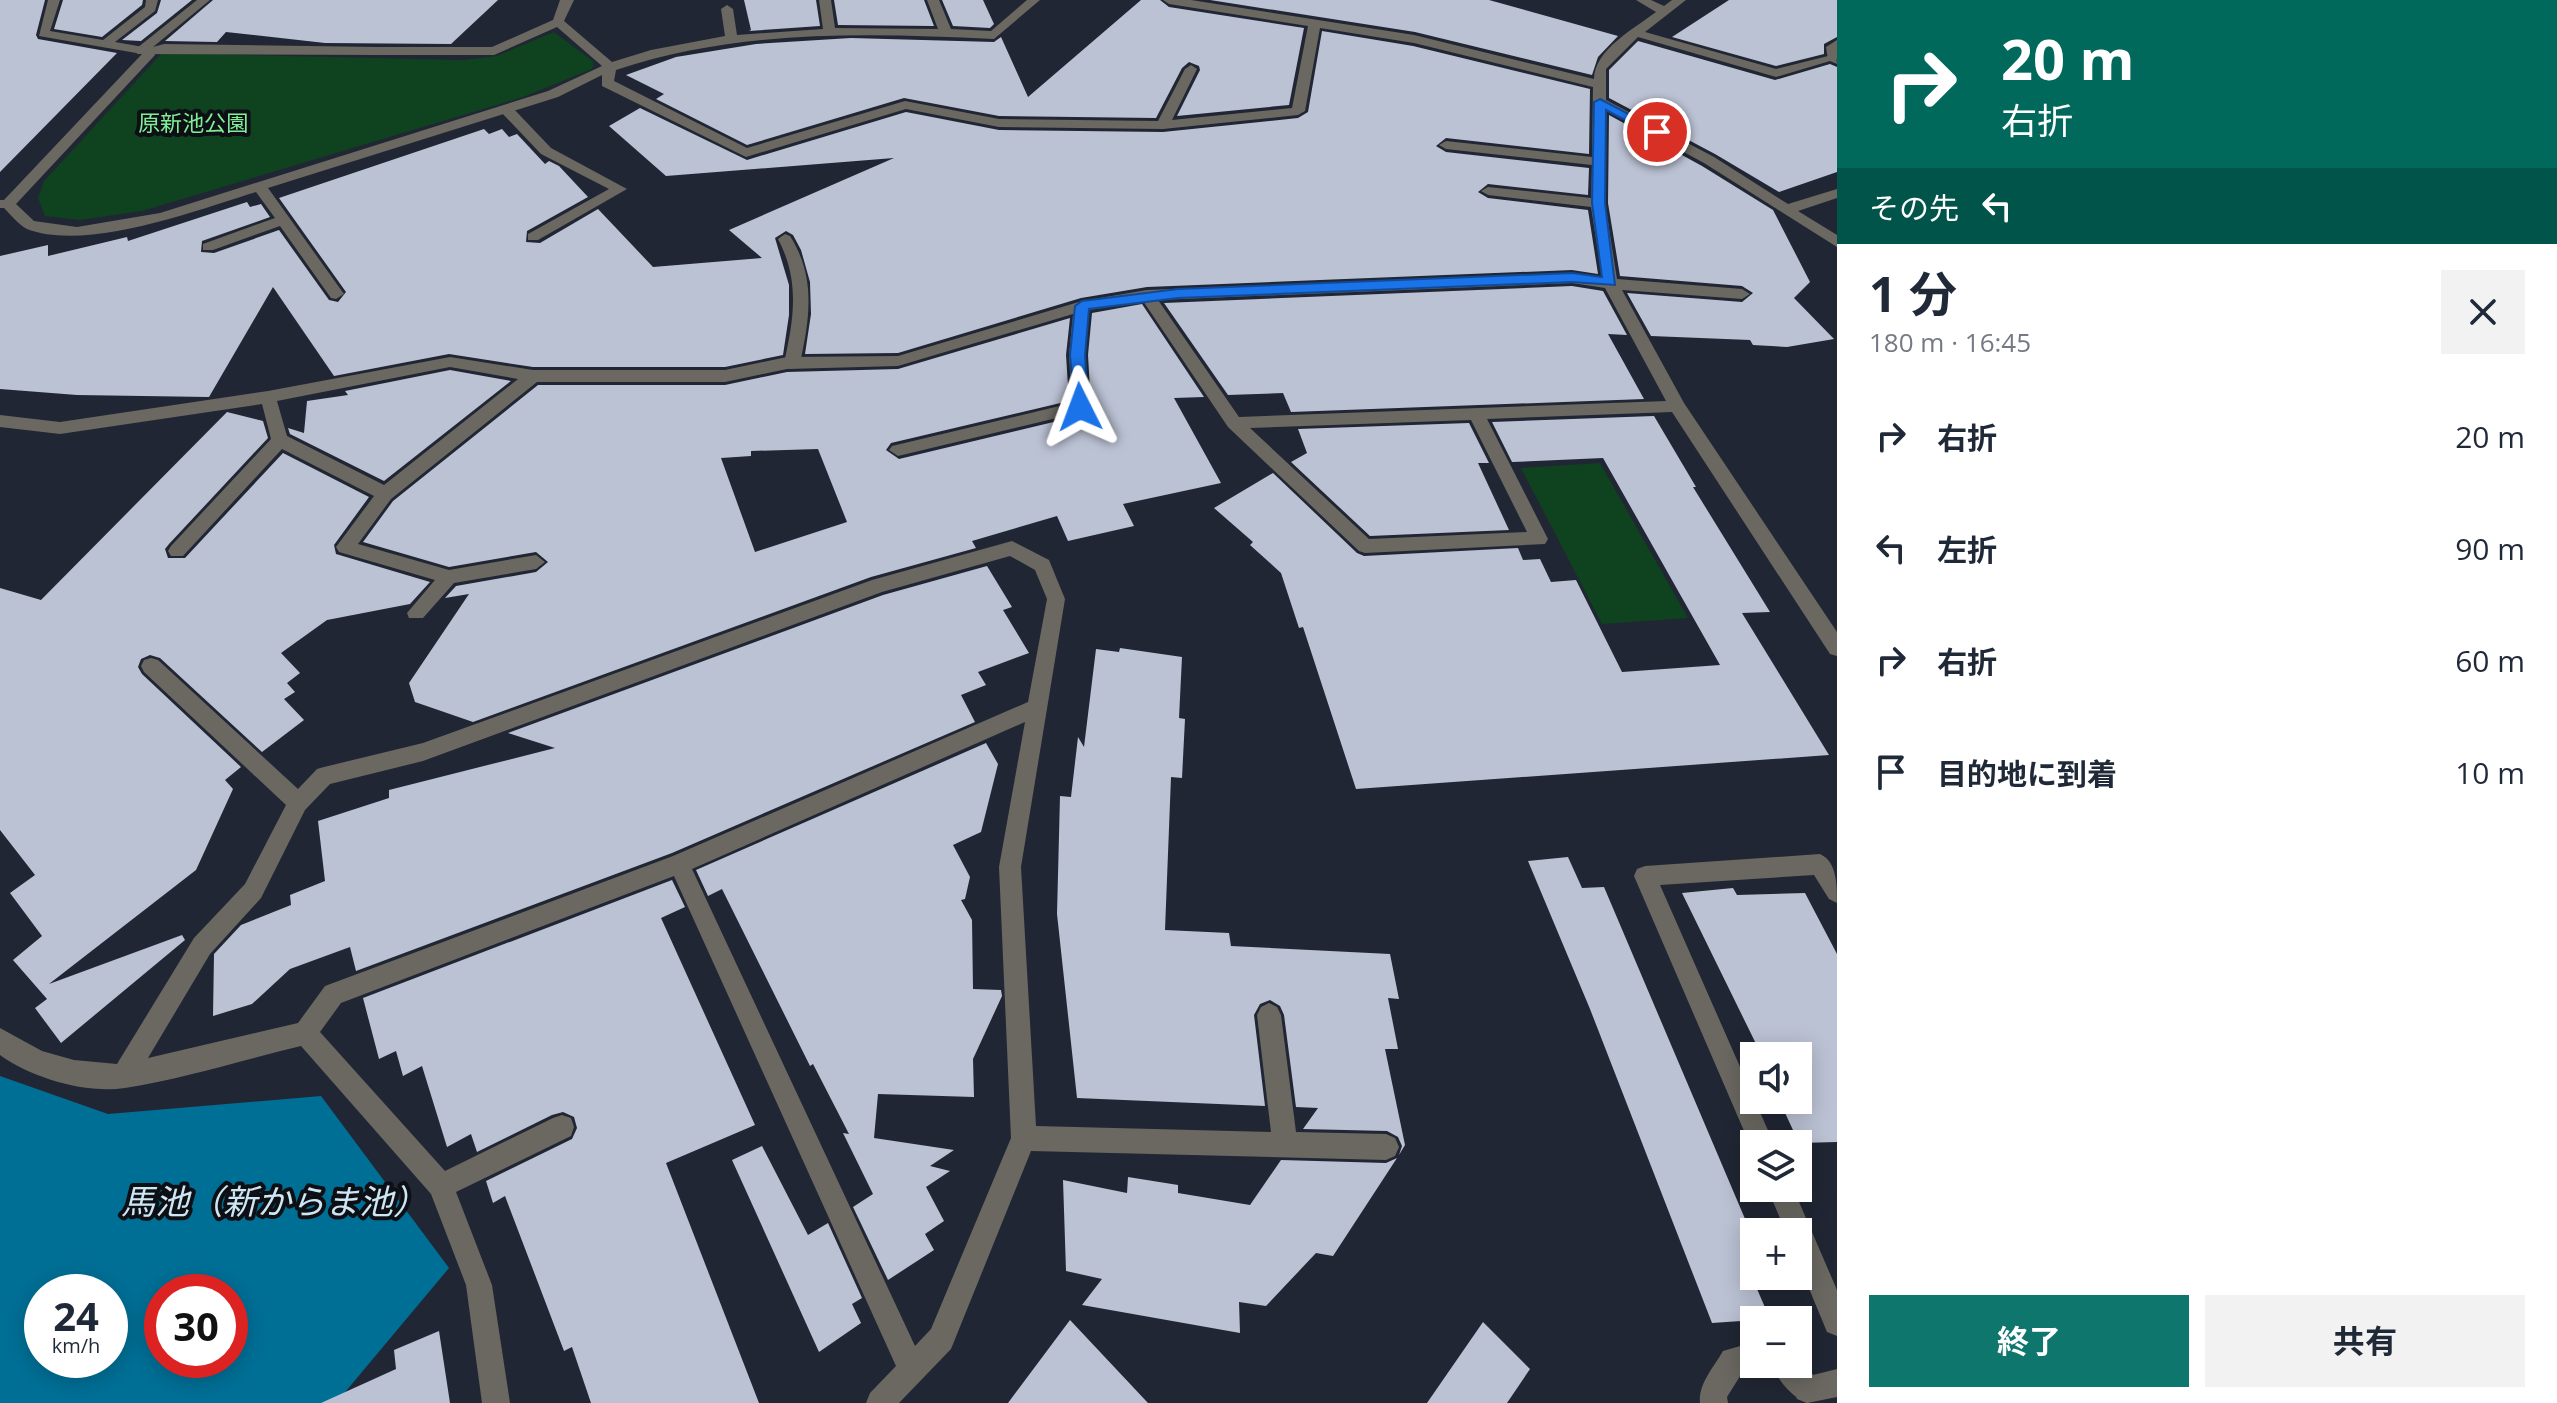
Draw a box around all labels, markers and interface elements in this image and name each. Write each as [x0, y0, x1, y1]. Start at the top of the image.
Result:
text: 20 m [2001, 20, 2135, 96]
icon: right [1869, 32, 1973, 136]
text: 右折 [2001, 96, 2073, 145]
pin [1623, 98, 1691, 166]
park label: 原新池公園 [138, 107, 248, 137]
icon: arrive [1635, 110, 1679, 154]
icon: left [1975, 184, 2019, 228]
text: その先 [1869, 187, 1959, 228]
text: 1 分 [1869, 261, 1957, 326]
button: close [2441, 270, 2525, 354]
text: 180 m · 16:45 [1869, 324, 2031, 360]
position arrow [1038, 365, 1122, 449]
icon: right [1869, 414, 1913, 458]
text: 20 m [2455, 416, 2525, 457]
text: 右折 [1937, 417, 1997, 458]
icon: left [1869, 526, 1913, 570]
text: 90 m [2455, 528, 2525, 569]
text: 左折 [1937, 529, 1997, 570]
icon: right [1869, 638, 1913, 682]
text: 60 m [2455, 640, 2525, 681]
text: 右折 [1937, 641, 1997, 682]
icon: arrive [1869, 750, 1913, 794]
text: 10 m [2455, 752, 2525, 793]
text: 目的地に到着 [1937, 753, 2117, 794]
map controls [1740, 1042, 1812, 1378]
button: sound [1740, 1042, 1812, 1114]
button: layers [1740, 1130, 1812, 1202]
water label: 馬池（新からま池） [121, 1178, 427, 1224]
button: + [1740, 1218, 1812, 1290]
speed limit sign: 30 [144, 1274, 248, 1378]
text: 24 [53, 1288, 99, 1343]
button: 終了 [1869, 1295, 2189, 1387]
button: 共有 [2205, 1295, 2525, 1387]
button: − [1740, 1306, 1812, 1378]
text: km/h [52, 1332, 100, 1359]

